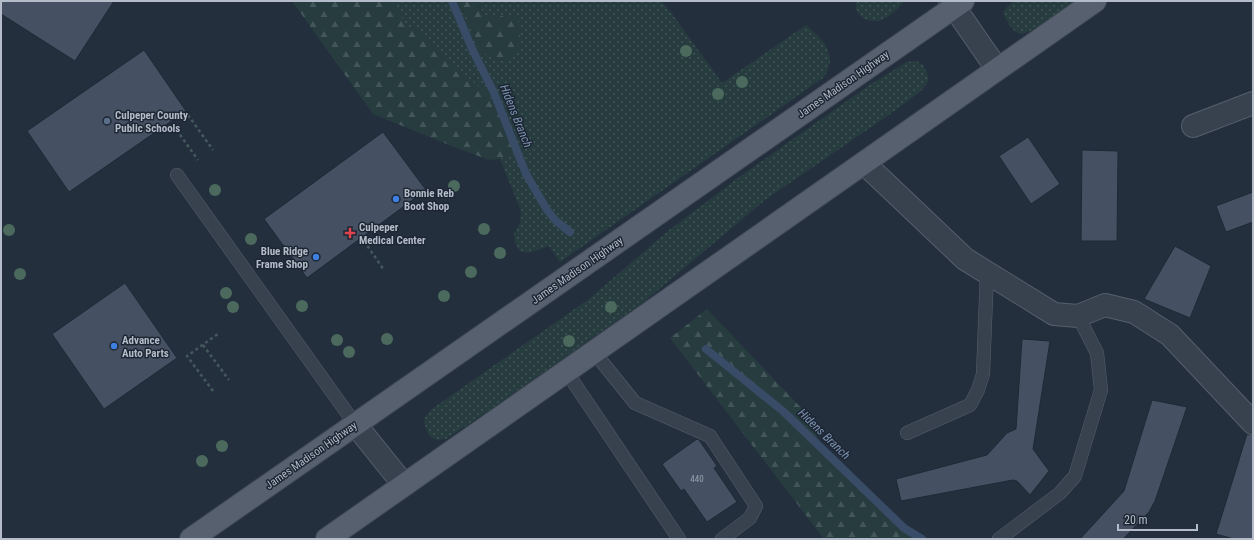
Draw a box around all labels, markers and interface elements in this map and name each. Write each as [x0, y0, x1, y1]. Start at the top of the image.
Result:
street label: James Madison Highway [795, 48, 892, 121]
water label: Hidens Branch [497, 82, 535, 150]
place label: Culpeper County Public Schools [115, 109, 188, 135]
marker: Culpeper County Public Schools [102, 116, 112, 126]
place label: Bonnie Reb Boot Shop [404, 187, 454, 213]
marker: Bonnie Reb Boot Shop [391, 194, 401, 204]
place label: Culpeper Medical Center [359, 221, 426, 247]
marker: Culpeper Medical Center [344, 227, 356, 239]
street label: James Madison Highway [529, 234, 626, 307]
place label: Blue Ridge Frame Shop [256, 245, 309, 271]
marker: Blue Ridge Frame Shop [311, 252, 321, 262]
place label: Advance Auto Parts [122, 334, 169, 360]
marker: Advance Auto Parts [109, 341, 119, 351]
water label: Hidens Branch [795, 406, 853, 462]
street label: James Madison Highway [263, 419, 360, 492]
house number: 440 [690, 474, 704, 484]
scale bar [1118, 506, 1197, 532]
text: 20 m [1124, 513, 1148, 527]

